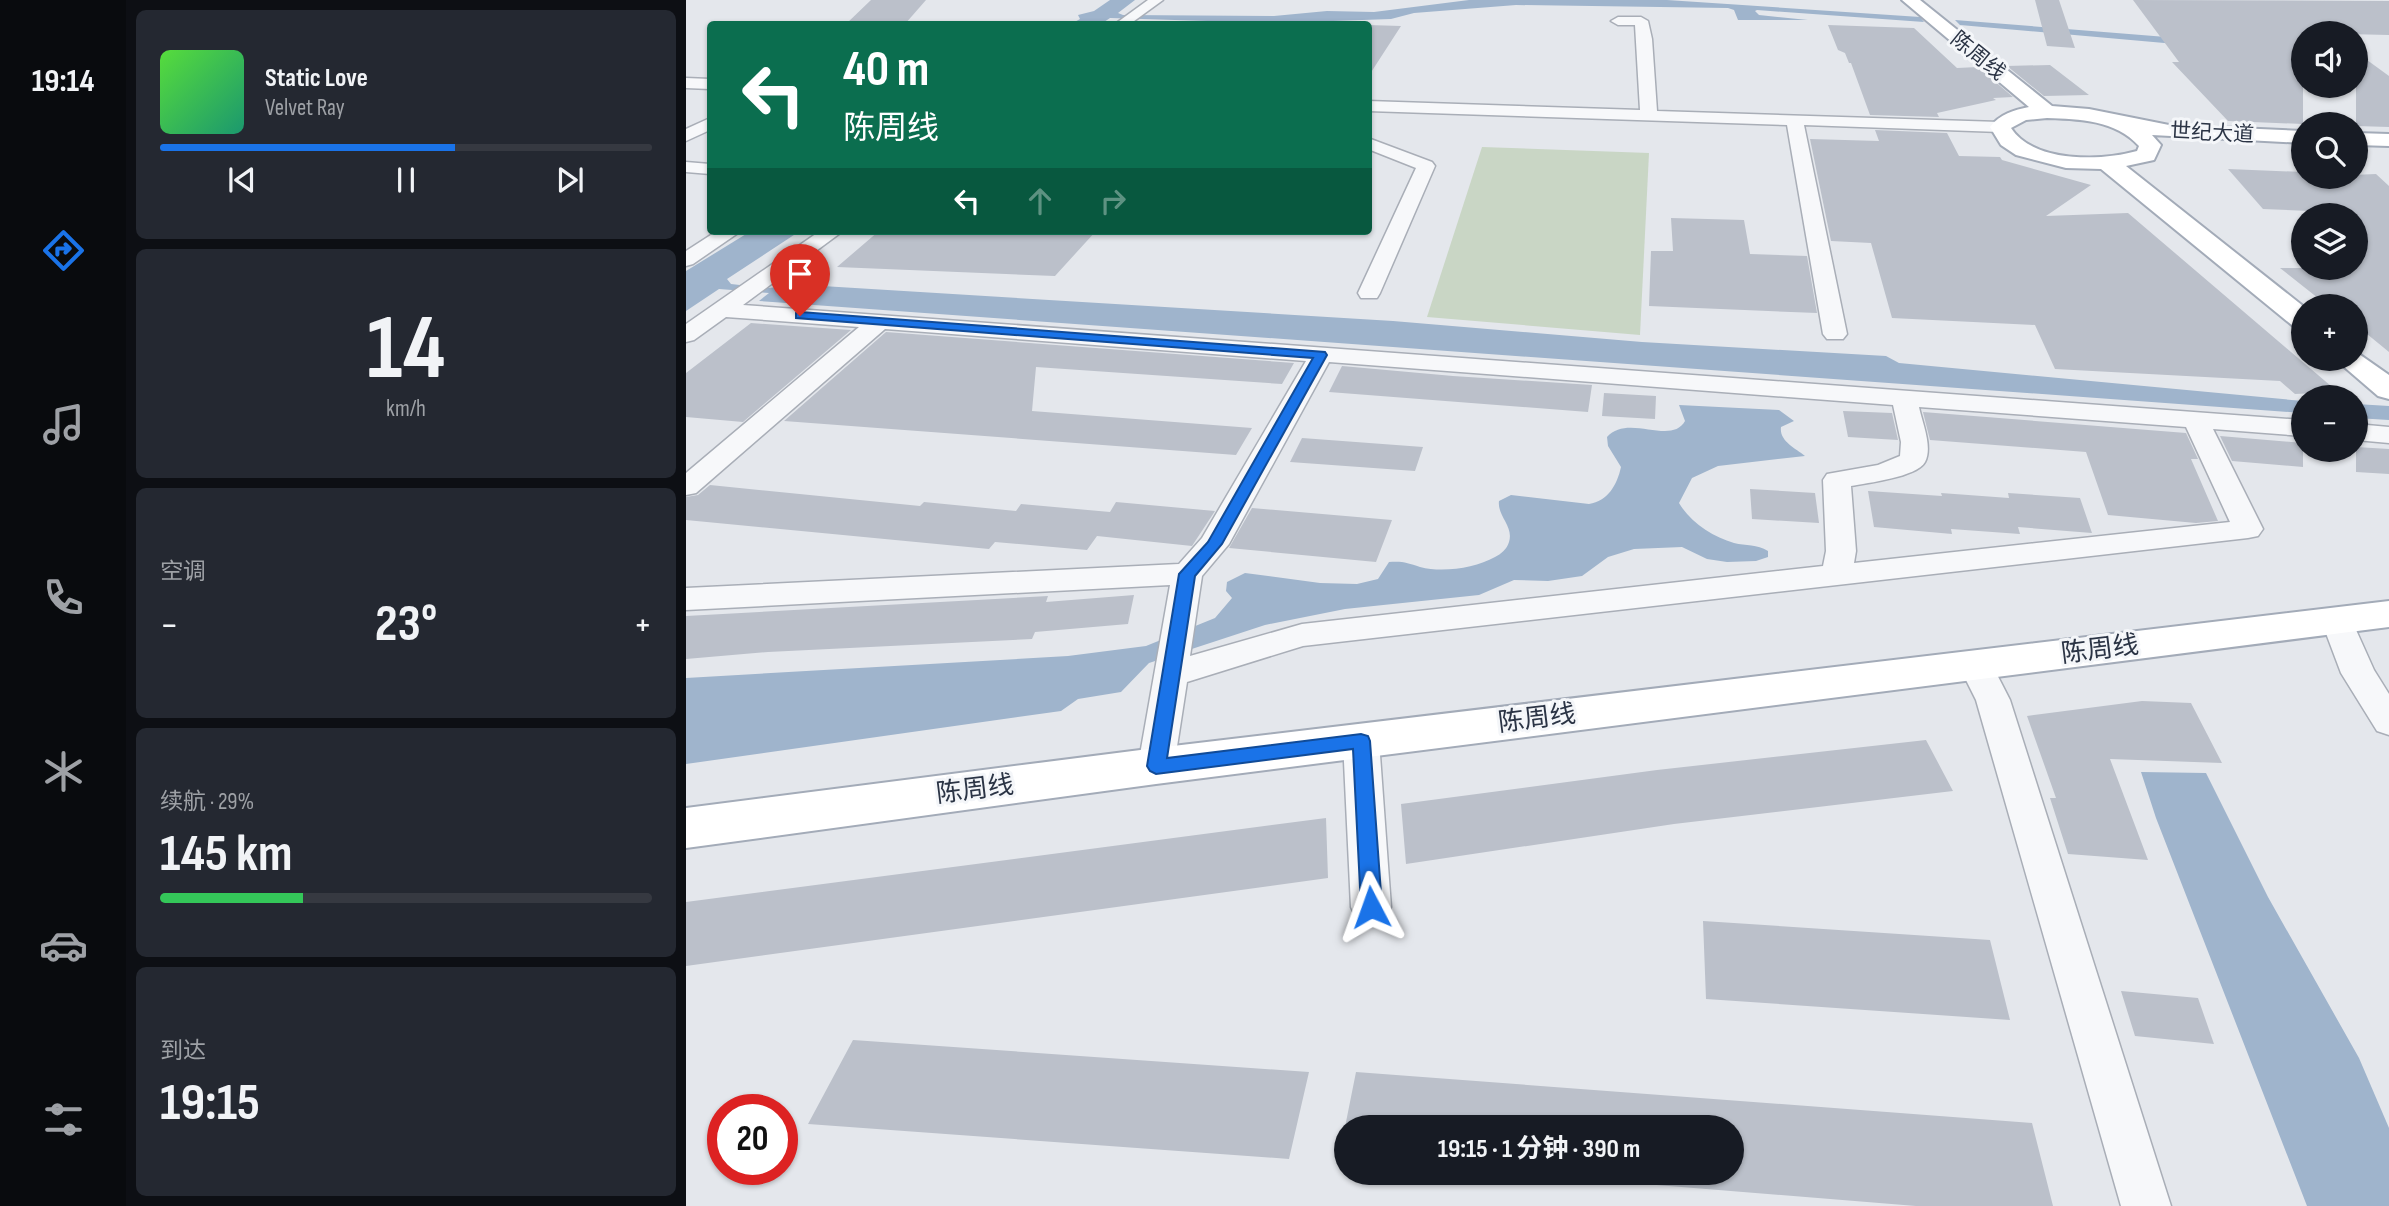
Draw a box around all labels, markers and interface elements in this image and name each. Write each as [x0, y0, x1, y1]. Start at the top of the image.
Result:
map controls [2291, 21, 2368, 462]
button: sound [2291, 21, 2368, 98]
street label: 陈周线 [1946, 26, 2010, 86]
text: 40 m [843, 41, 929, 100]
icon: left [728, 49, 819, 140]
text: 19:14 [32, 62, 94, 101]
text: Static Love [265, 63, 368, 94]
text: Velvet Ray [265, 94, 345, 122]
text: 陈周线 [843, 109, 939, 148]
button: search [2291, 112, 2368, 189]
street label: 世纪大道 [2169, 118, 2255, 148]
icon: previous [223, 161, 261, 199]
icon: pause [387, 161, 425, 199]
icon: next [551, 161, 589, 199]
icon: left [948, 182, 986, 220]
icon: ahead [1021, 182, 1059, 220]
icon: right [1094, 182, 1132, 220]
button: layers [2291, 203, 2368, 280]
icon: directions [39, 226, 88, 275]
pin [770, 244, 830, 316]
icon: arrive [781, 255, 819, 293]
button: + [2291, 294, 2368, 371]
text: 14 [367, 295, 445, 404]
button: − [2291, 385, 2368, 462]
text: km/h [386, 395, 426, 423]
icon: music [39, 400, 88, 449]
text: 空调 [160, 558, 206, 586]
icon: phone [39, 573, 88, 622]
text: 23° [375, 593, 437, 656]
text: − [160, 603, 179, 648]
text: + [633, 603, 652, 648]
street label: 陈周线 [2059, 630, 2141, 670]
street label: 陈周线 [1496, 699, 1578, 739]
icon: climate [39, 747, 88, 796]
street label: 陈周线 [934, 770, 1016, 810]
text: 续航 · 29% [160, 788, 254, 816]
text: 145 km [160, 823, 292, 886]
position arrow [1334, 870, 1408, 944]
icon: car [39, 921, 88, 970]
text: 到达 [160, 1037, 206, 1065]
text: 19:15 [160, 1072, 260, 1135]
speed limit sign: 20 [707, 1094, 798, 1185]
icon: filters [39, 1095, 88, 1144]
text: 19:15 · 1 分钟 · 390 m [1438, 1134, 1640, 1165]

